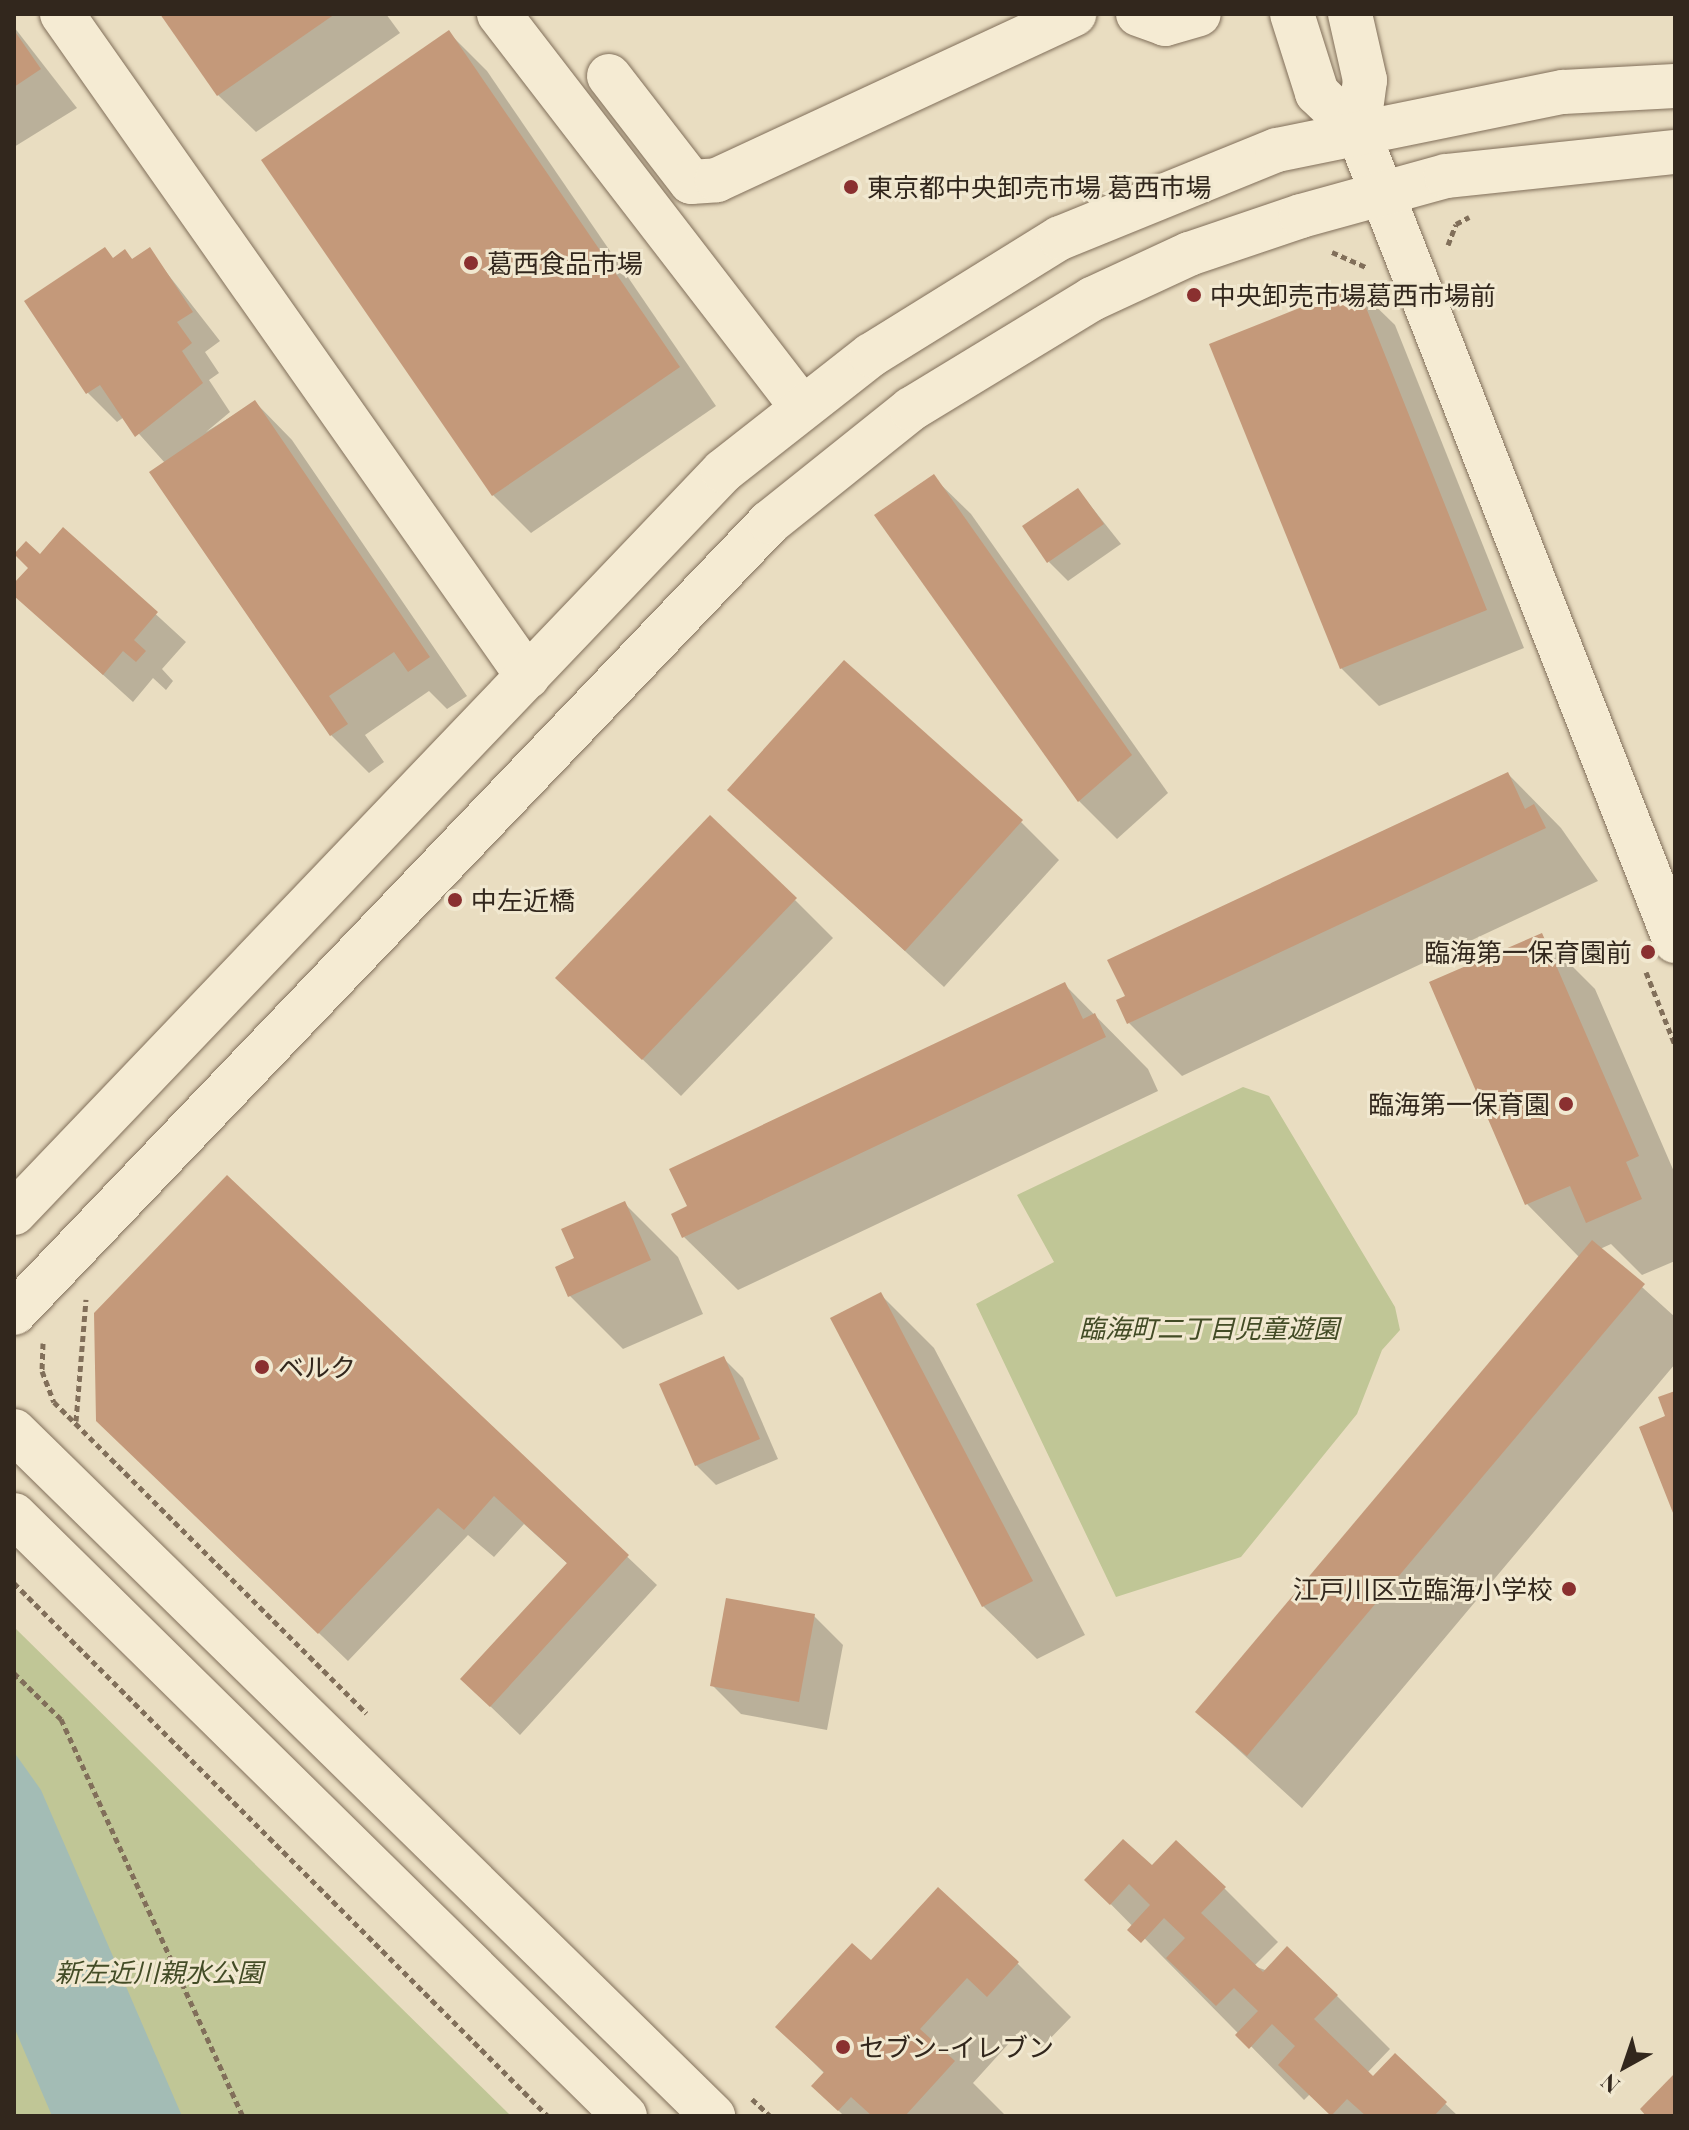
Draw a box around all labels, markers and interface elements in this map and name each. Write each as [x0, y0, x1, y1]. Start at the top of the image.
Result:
place label: 東京都中央卸売市場 葛西市場 [867, 171, 1211, 203]
marker: 東京都中央卸売市場 葛西市場 [842, 178, 860, 196]
place label: 葛西食品市場 [487, 247, 643, 279]
marker: 葛西食品市場 [462, 254, 480, 272]
place label: 中央卸売市場葛西市場前 [1210, 279, 1496, 311]
marker: 中央卸売市場葛西市場前 [1185, 286, 1203, 304]
place label: 中左近橋 [471, 884, 575, 916]
marker: 中左近橋 [446, 891, 464, 909]
place label: 臨海第一保育園前 [1424, 936, 1632, 968]
marker: 臨海第一保育園前 [1639, 943, 1657, 961]
place label: 臨海第一保育園 [1368, 1088, 1550, 1120]
marker: 臨海第一保育園 [1557, 1095, 1575, 1113]
park label: 臨海町二丁目児童遊園 [1079, 1312, 1339, 1344]
place label: ベルク [278, 1351, 356, 1383]
marker: ベルク [253, 1358, 271, 1376]
place label: 江戸川区立臨海小学校 [1293, 1573, 1553, 1605]
marker: 江戸川区立臨海小学校 [1560, 1580, 1578, 1598]
park label: 新左近川親水公園 [55, 1956, 263, 1988]
north arrow [1585, 2026, 1665, 2106]
place label: セブン-イレブン [859, 2031, 1054, 2063]
marker: セブン-イレブン [834, 2038, 852, 2056]
text: N [1594, 2068, 1625, 2101]

